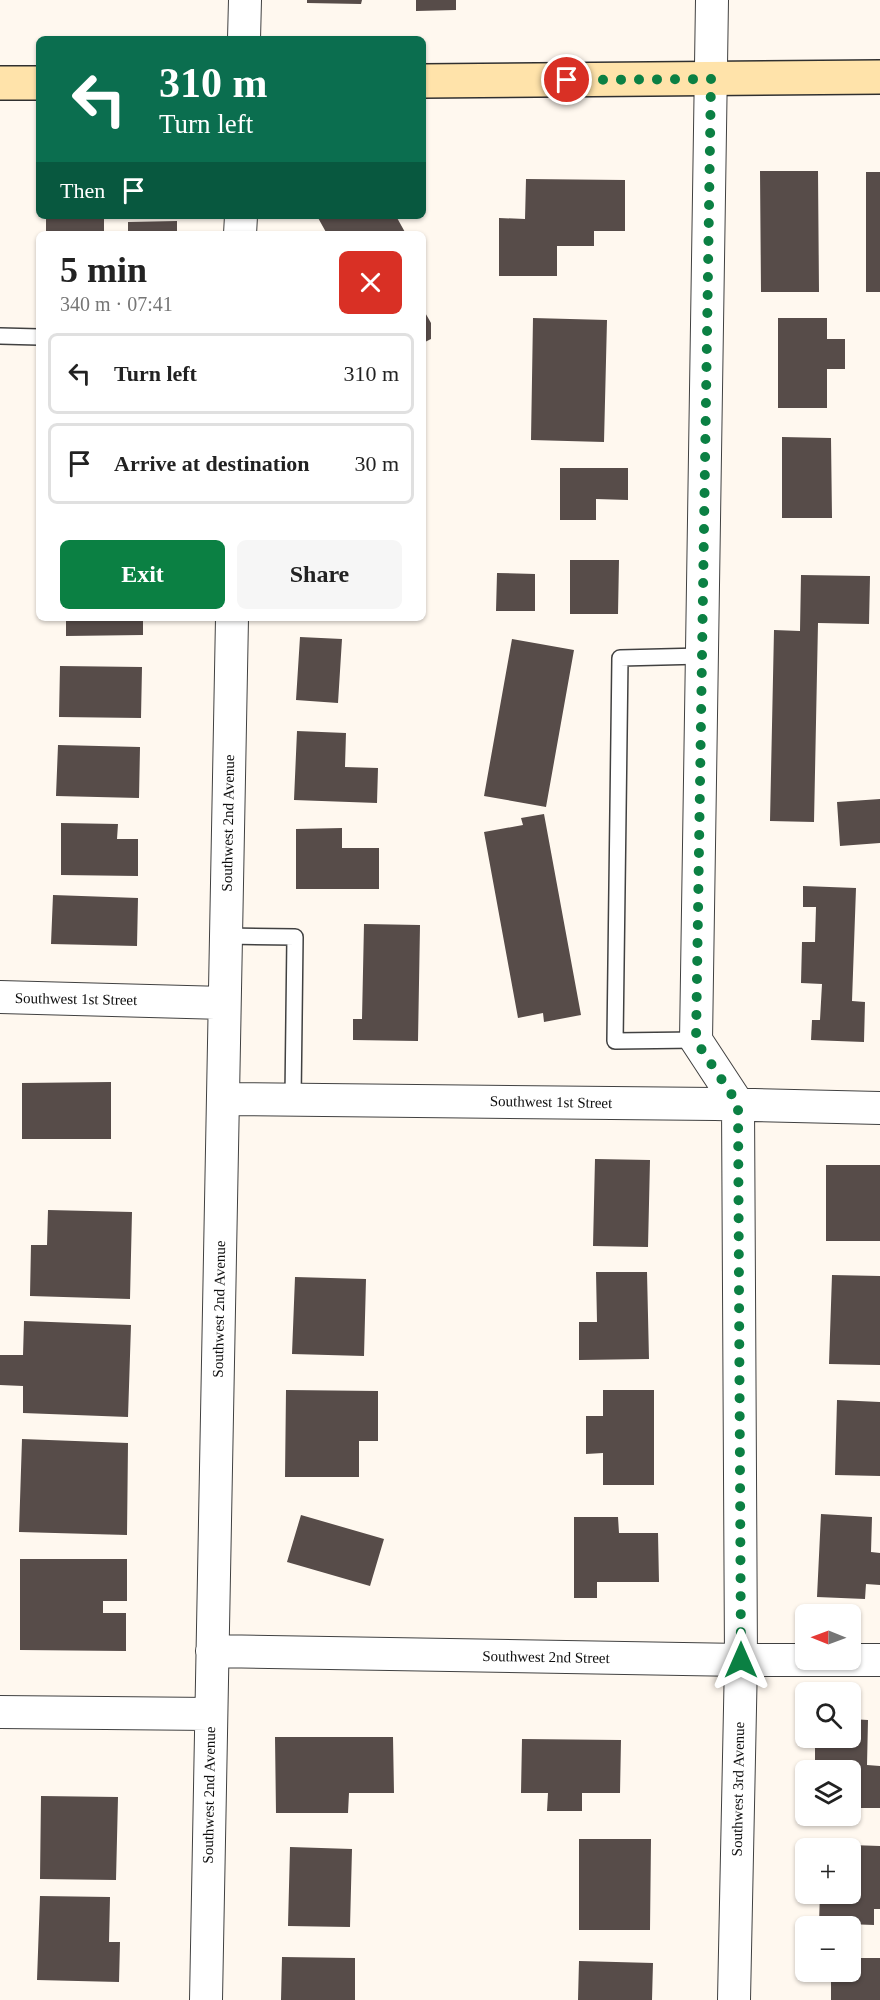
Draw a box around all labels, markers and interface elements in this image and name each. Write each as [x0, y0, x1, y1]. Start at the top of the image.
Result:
pin [541, 54, 592, 105]
icon: left [60, 60, 138, 138]
text: 310 m [159, 60, 268, 106]
icon: arrive [550, 63, 583, 96]
text: Turn left [159, 109, 253, 139]
icon: arrive [117, 174, 150, 207]
text: Then [60, 178, 105, 203]
text: 5 min [60, 250, 147, 290]
button: close [339, 251, 402, 314]
text: 340 m · 07:41 [60, 293, 173, 315]
icon: left [63, 357, 96, 390]
text: Turn left [114, 361, 197, 386]
text: 310 m [343, 361, 399, 386]
icon: arrive [63, 447, 96, 480]
text: Arrive at destination [114, 451, 310, 476]
text: 30 m [354, 451, 399, 476]
button: Exit [60, 540, 225, 609]
button: Share [237, 540, 402, 609]
street label: Southwest 2nd Avenue [219, 754, 237, 892]
street label: Southwest 1st Street [15, 990, 138, 1008]
street label: Southwest 1st Street [490, 1093, 613, 1111]
street label: Southwest 2nd Avenue [210, 1240, 228, 1378]
north arrow [795, 1604, 861, 1670]
map controls [795, 1604, 861, 1982]
position arrow [709, 1628, 773, 1692]
street label: Southwest 2nd Street [482, 1648, 611, 1666]
button: search [795, 1682, 861, 1748]
street label: Southwest 3rd Avenue [729, 1721, 747, 1856]
street label: Southwest 2nd Avenue [200, 1726, 218, 1864]
button: layers [795, 1760, 861, 1826]
button: + [795, 1838, 861, 1904]
button: − [795, 1916, 861, 1982]

